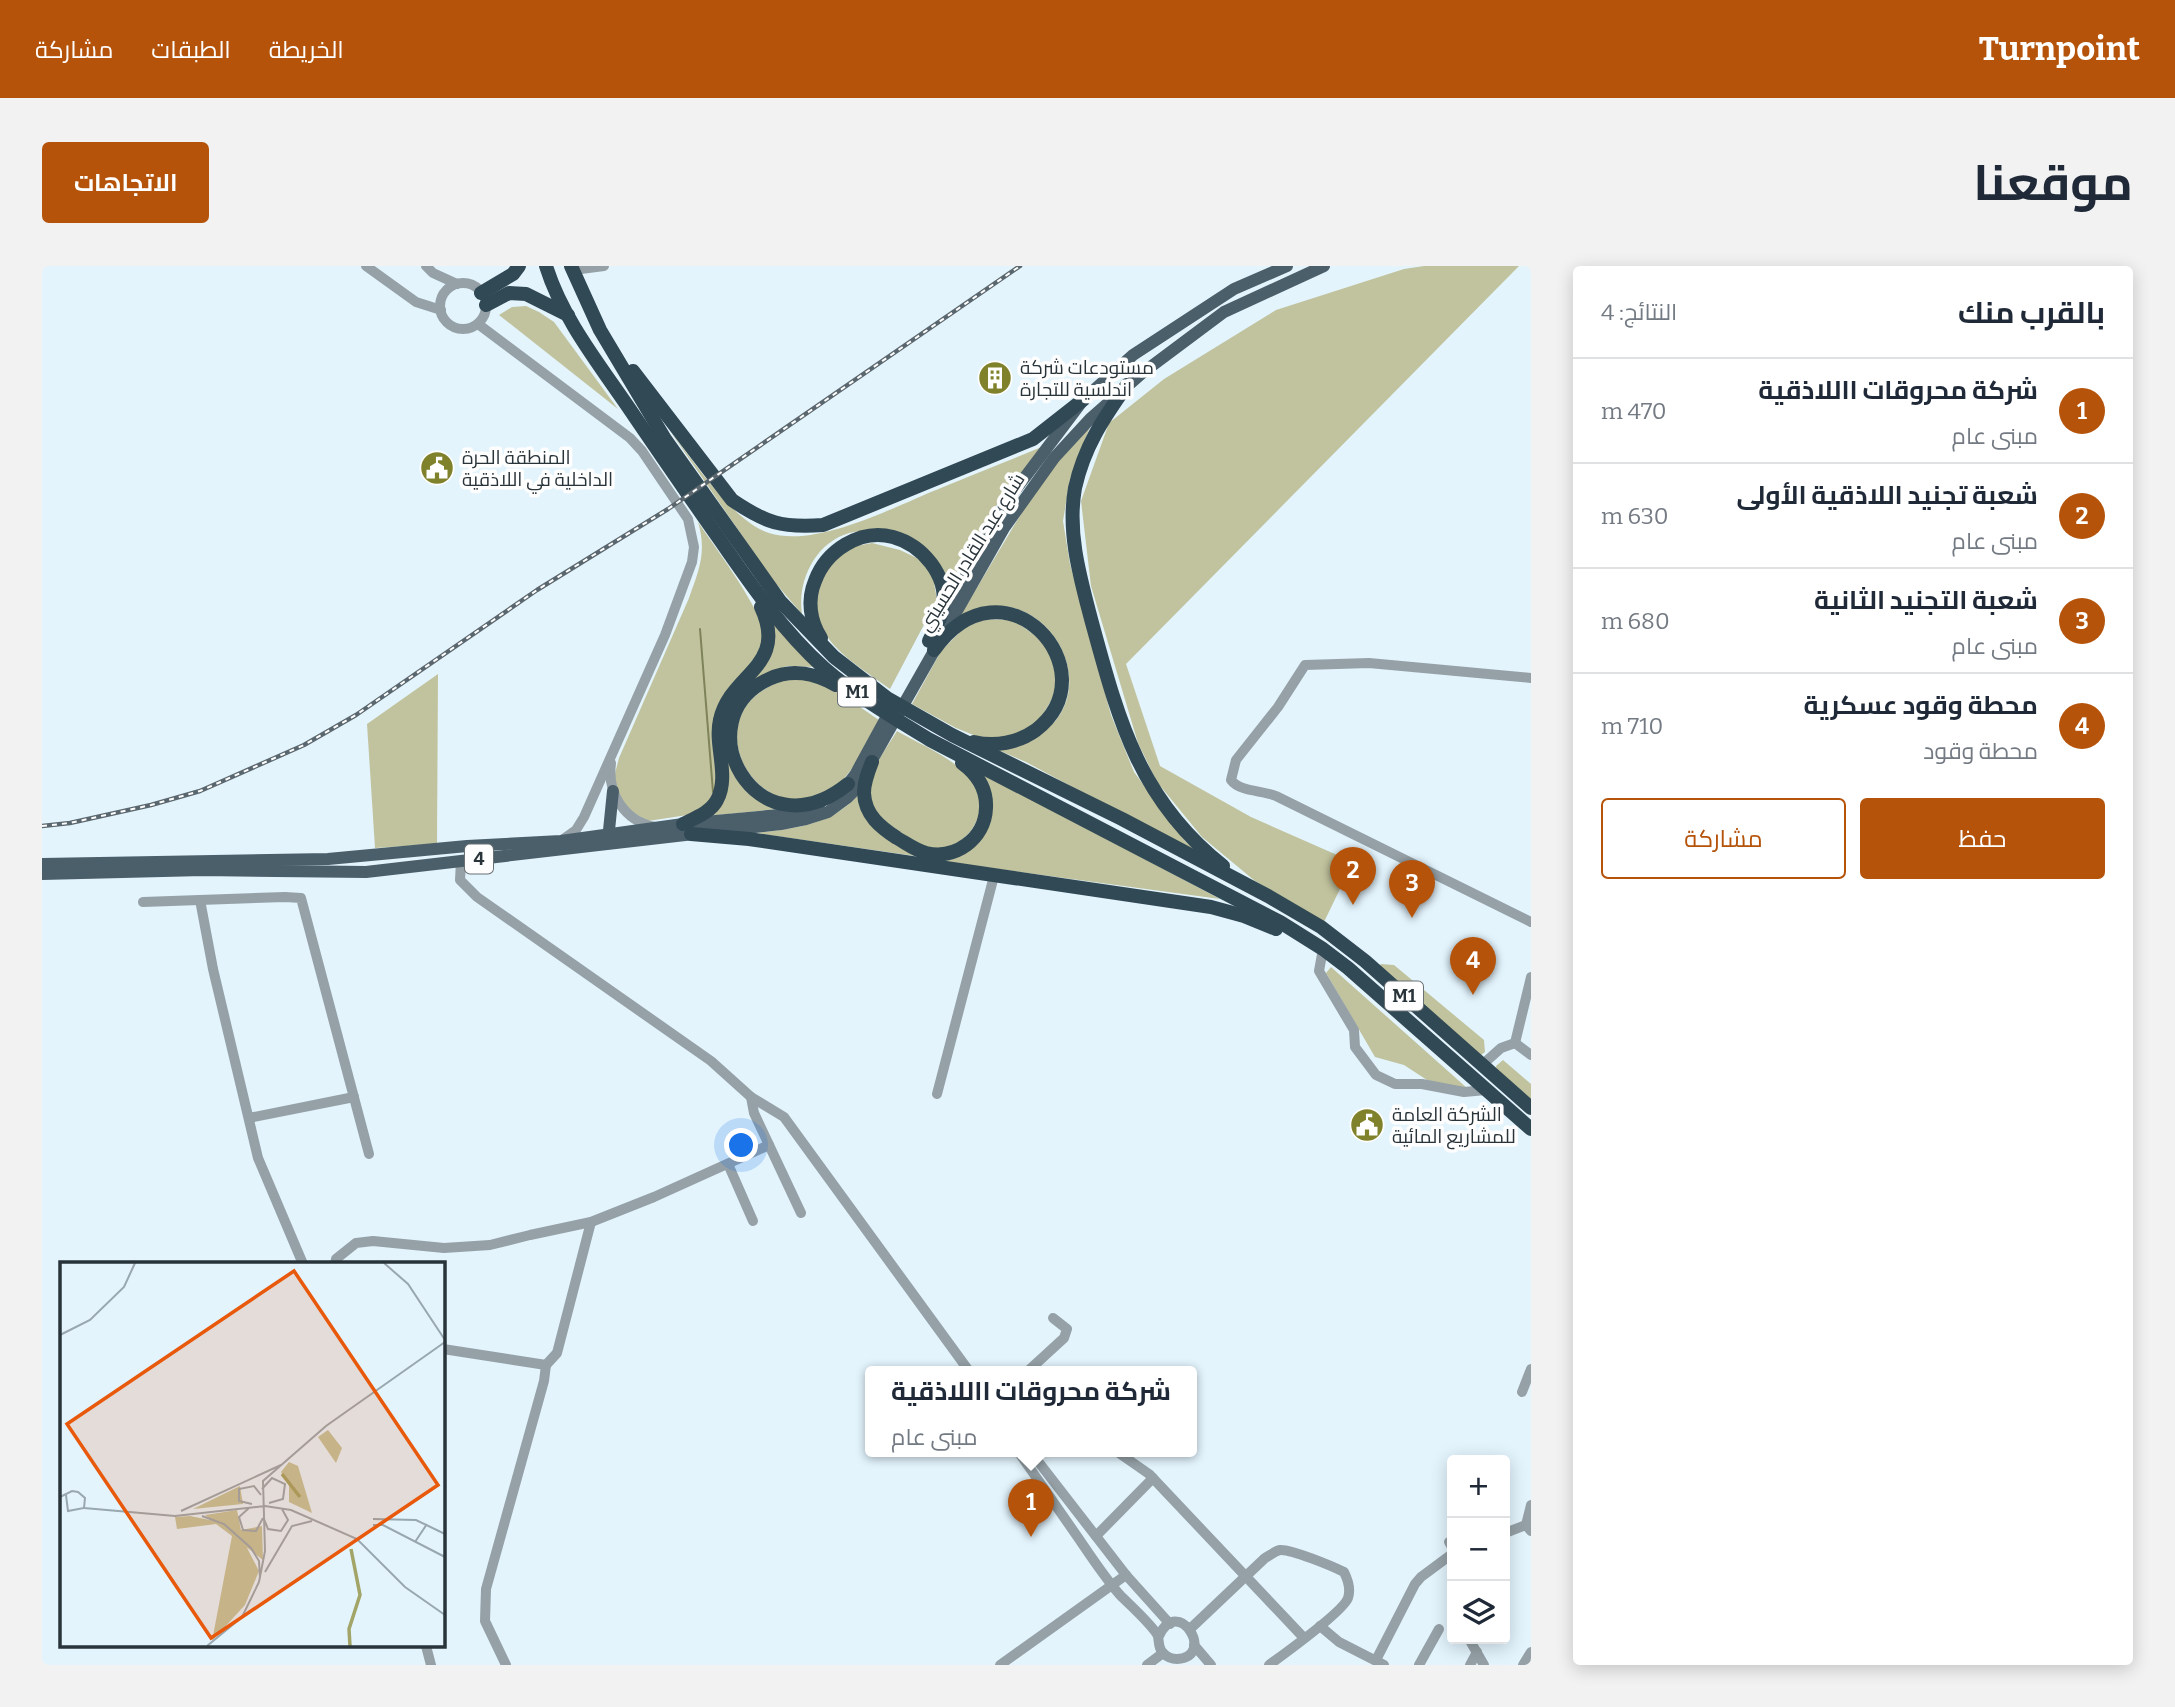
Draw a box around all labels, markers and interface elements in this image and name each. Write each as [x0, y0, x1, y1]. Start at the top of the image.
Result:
text: Turnpoint [1979, 29, 2140, 69]
text: مشاركة [35, 36, 113, 64]
text: الطبقات [151, 36, 231, 64]
text: الخريطة [269, 36, 344, 64]
button: الاتجاهات [42, 142, 209, 223]
text: موقعنا [1973, 154, 2133, 213]
text: بالقرب منك [1958, 295, 2105, 331]
text: النتائج: 4 [1601, 298, 1677, 326]
place label: مستودعات شركة اندلسية للتجارة [1020, 356, 1154, 401]
building icon: مستودعات شركة اندلسية للتجارة [976, 359, 1014, 397]
text: شركة محروقات االلاذقية [1758, 375, 2038, 406]
text: 470 m [1601, 397, 1667, 425]
text: 1 [2077, 397, 2087, 425]
text: مبنى عام [1952, 422, 2038, 450]
place label: المنطقة الحرة الداخلية في اللاذقية [462, 446, 613, 494]
public building icon: المنطقة الحرة الداخلية في اللاذقية [418, 449, 456, 487]
street label: شارع عبد القادر الحسيني [913, 469, 1032, 637]
text: شعبة تجنيد اللاذقية الأولى [1737, 480, 2038, 511]
text: 630 m [1601, 502, 1669, 530]
text: 2 [2076, 502, 2088, 530]
text: مبنى عام [1952, 527, 2038, 555]
text: شعبة التجنيد الثانية [1814, 585, 2038, 616]
text: 680 m [1601, 607, 1670, 635]
text: 3 [2075, 607, 2089, 635]
text: مبنى عام [1952, 632, 2038, 660]
road number: M1 [838, 678, 876, 706]
text: محطة وقود عسكرية [1803, 690, 2038, 721]
text: 710 m [1601, 712, 1663, 740]
text: 4 [2075, 712, 2089, 740]
text: محطة وقود [1923, 737, 2038, 765]
button: مشاركة [1601, 798, 1846, 879]
button: حفظ [1860, 798, 2105, 879]
road number: 4 [465, 844, 493, 874]
pin: 2 [1330, 847, 1376, 905]
pin: 3 [1389, 860, 1435, 918]
pin: 4 [1450, 937, 1496, 995]
road number: M1 [1385, 982, 1423, 1010]
place label: الشركة العامة للمشاريع المائية [1392, 1103, 1516, 1150]
public building icon: الشركة العامة للمشاريع المائية [1348, 1106, 1386, 1144]
your location [724, 1128, 758, 1162]
inset map [60, 1262, 444, 1648]
popup [865, 1366, 1197, 1457]
text: شركة محروقات االلاذقية [891, 1376, 1171, 1407]
text: مبنى عام [891, 1423, 978, 1451]
map controls [1447, 1455, 1510, 1644]
button: + [1447, 1455, 1510, 1518]
pin: 1 [1008, 1479, 1054, 1537]
button: − [1447, 1518, 1510, 1581]
button: layers [1447, 1581, 1510, 1644]

